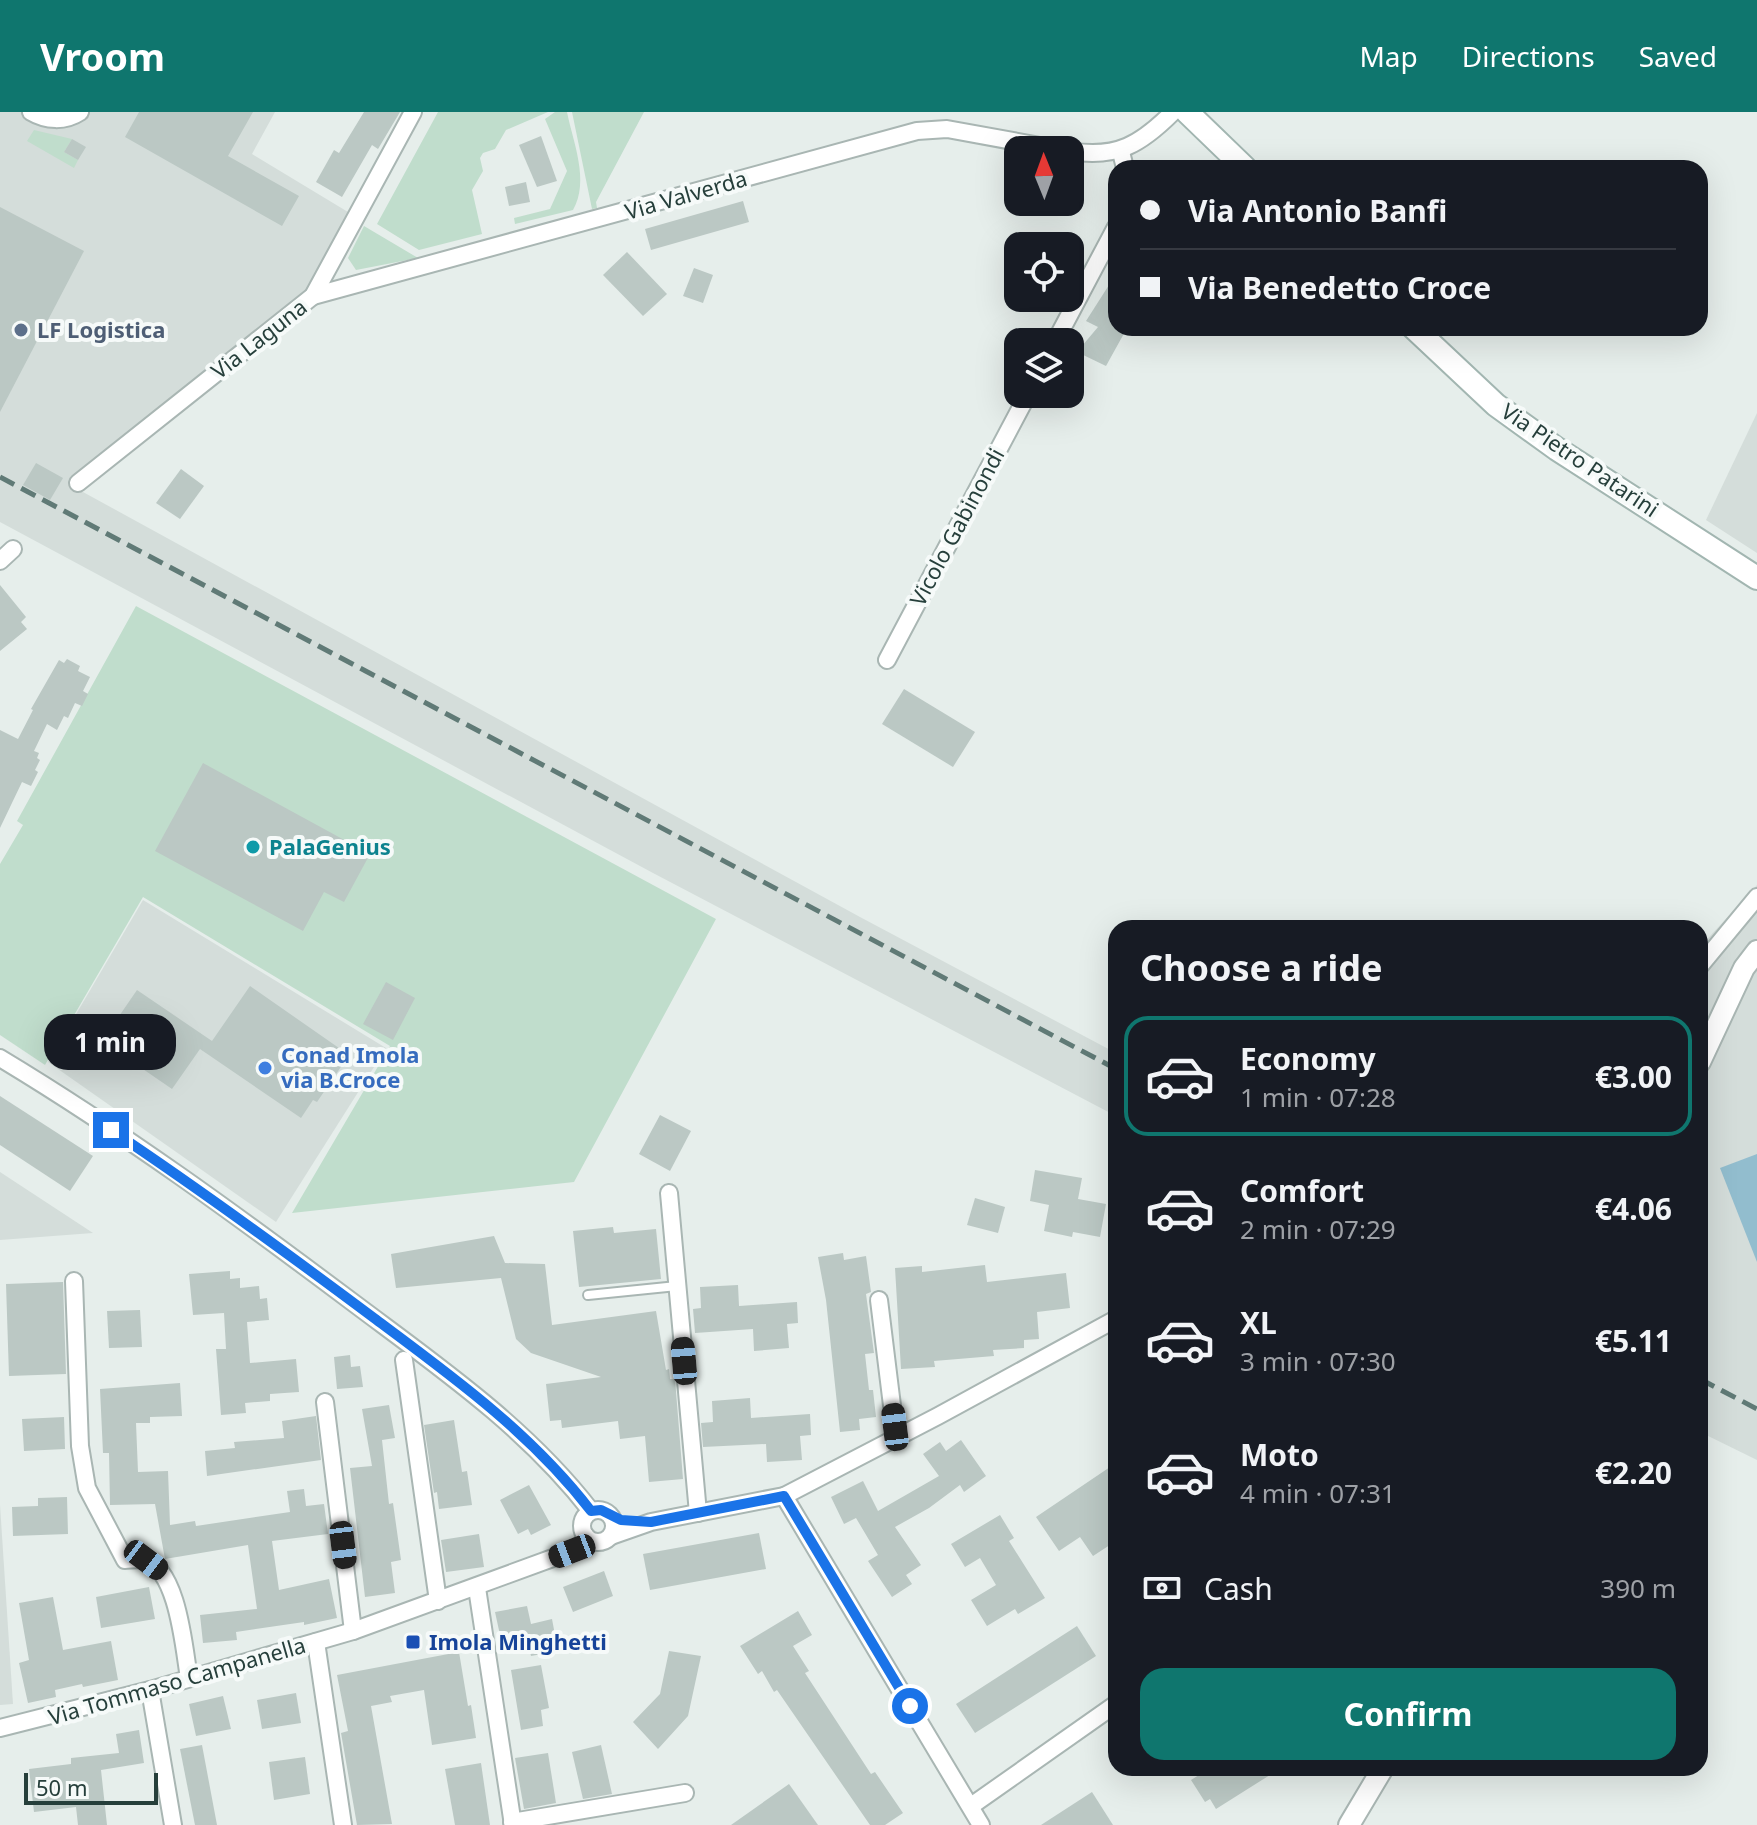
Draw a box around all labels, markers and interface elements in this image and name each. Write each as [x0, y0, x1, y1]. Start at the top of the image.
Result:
text: Vroom [40, 30, 165, 82]
text: Map [1359, 37, 1418, 75]
text: Directions [1462, 37, 1595, 75]
text: Saved [1639, 37, 1717, 75]
north arrow [1004, 136, 1084, 216]
map controls [1004, 136, 1084, 408]
street label: Via Valverda [621, 162, 750, 226]
text: Via Antonio Banfi [1188, 190, 1447, 231]
button: locate [1004, 232, 1084, 312]
text: Via Benedetto Croce [1188, 267, 1491, 308]
street label: Via Laguna [204, 291, 312, 385]
place label: LF Logistica [37, 314, 165, 344]
marker: LF Logistica [12, 321, 30, 339]
button: layers [1004, 328, 1084, 408]
street label: Via Pietro Patarini [1496, 395, 1665, 523]
street label: Vicolo Gabinondi [902, 442, 1010, 611]
place label: PalaGenius [269, 831, 391, 861]
marker: PalaGenius [244, 838, 262, 856]
text: Choose a ride [1140, 943, 1382, 992]
callout: 1 min [45, 1014, 177, 1070]
text: 1 min [74, 1024, 146, 1060]
text: Economy [1240, 1038, 1376, 1079]
place label: Conad Imola via B.Croce [281, 1039, 419, 1094]
icon: car [1144, 1040, 1216, 1112]
text: €3.00 [1595, 1056, 1672, 1097]
marker: Conad Imola via B.Croce [256, 1059, 274, 1077]
text: 1 min · 07:28 [1240, 1079, 1396, 1115]
route end [93, 1112, 129, 1148]
text: Comfort [1240, 1170, 1364, 1211]
icon: car [1144, 1172, 1216, 1244]
text: €4.06 [1595, 1188, 1672, 1229]
text: 2 min · 07:29 [1240, 1211, 1396, 1247]
text: XL [1240, 1302, 1277, 1343]
icon: car [1144, 1304, 1216, 1376]
text: €5.11 [1595, 1320, 1672, 1361]
car [670, 1336, 698, 1386]
text: 3 min · 07:30 [1240, 1343, 1396, 1379]
car [880, 1402, 910, 1452]
text: Moto [1240, 1434, 1319, 1475]
icon: car [1144, 1436, 1216, 1508]
text: €2.20 [1595, 1452, 1672, 1493]
text: 4 min · 07:31 [1240, 1475, 1396, 1511]
car [328, 1520, 358, 1570]
car [545, 1531, 599, 1571]
car [120, 1536, 172, 1584]
icon: cash [1140, 1566, 1184, 1610]
text: Cash [1204, 1568, 1273, 1609]
text: 390 m [1600, 1570, 1676, 1606]
place label: Imola Minghetti [429, 1626, 607, 1656]
street label: Via Tommaso Campanella [45, 1629, 309, 1731]
marker: Imola Minghetti [404, 1633, 422, 1651]
button: Confirm [1140, 1668, 1676, 1760]
route start [892, 1688, 928, 1724]
scale bar [24, 1769, 158, 1805]
text: 50 m [36, 1772, 87, 1802]

